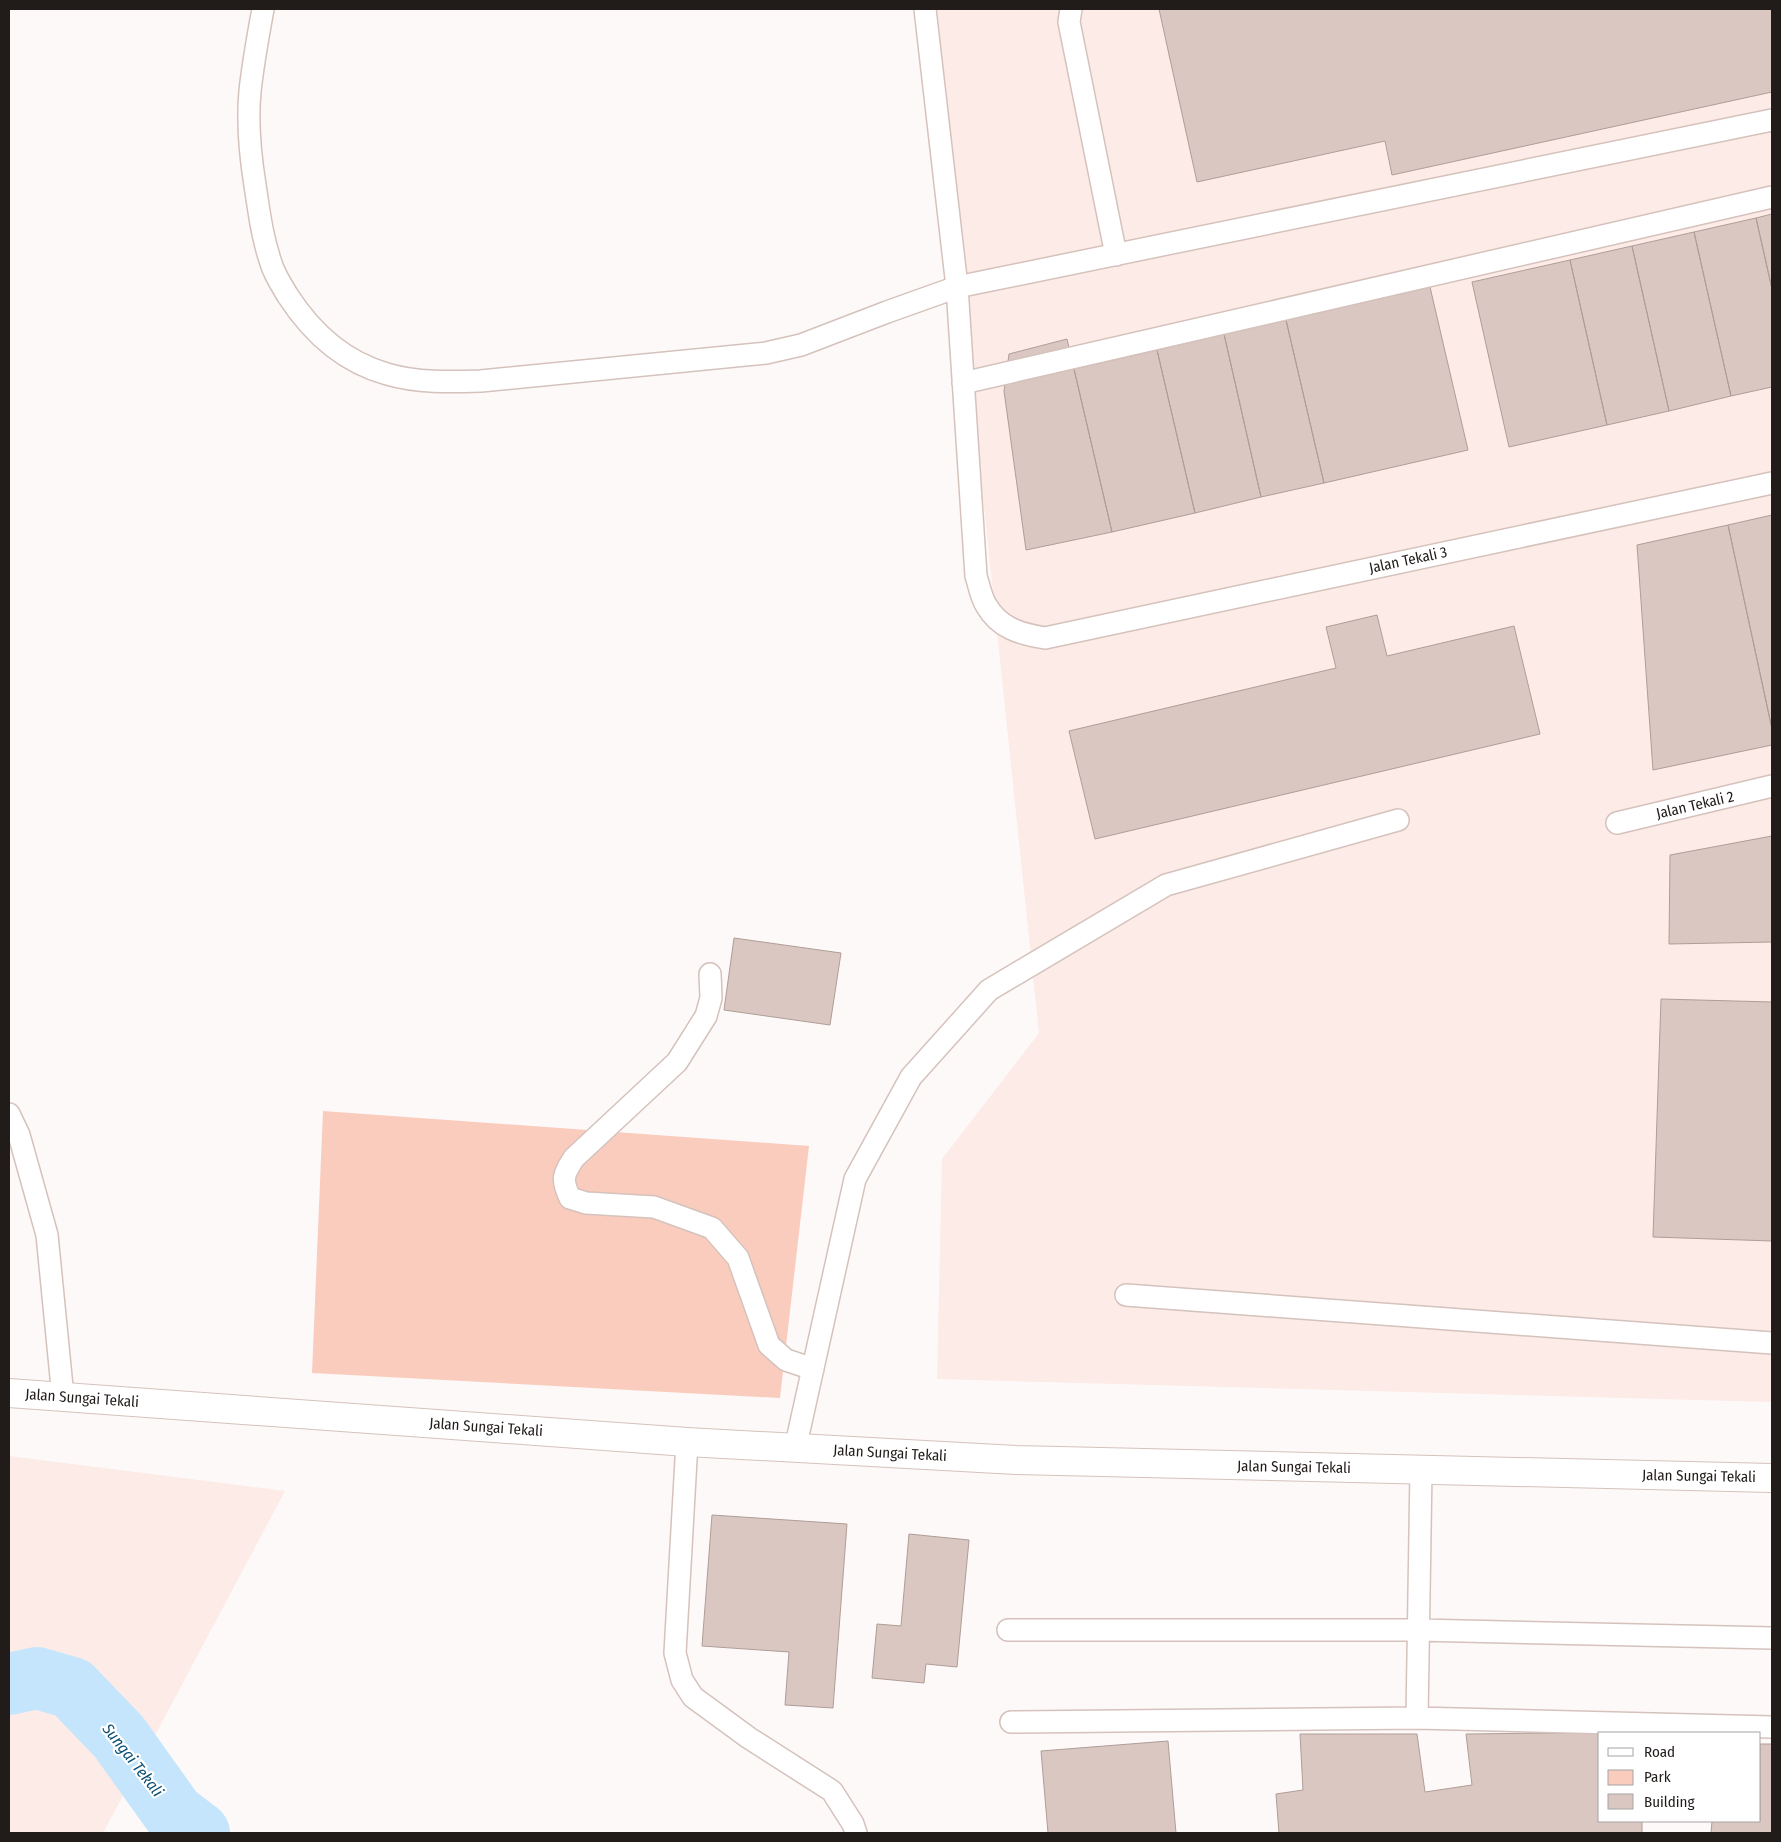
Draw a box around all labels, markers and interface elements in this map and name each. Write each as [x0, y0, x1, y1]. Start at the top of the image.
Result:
street label: Jalan Tekali 3 [1367, 543, 1449, 577]
street label: Jalan Tekali 2 [1654, 787, 1736, 823]
street label: Jalan Sungai Tekali [25, 1385, 139, 1411]
street label: Jalan Sungai Tekali [429, 1414, 543, 1440]
street label: Jalan Sungai Tekali [833, 1441, 947, 1465]
street label: Jalan Sungai Tekali [1237, 1457, 1351, 1477]
street label: Jalan Sungai Tekali [1642, 1466, 1756, 1486]
water label: Sungai Tekali [98, 1719, 167, 1800]
legend [1598, 1732, 1761, 1822]
text: Road [1644, 1743, 1675, 1761]
text: Park [1644, 1768, 1671, 1786]
text: Building [1644, 1793, 1695, 1811]

